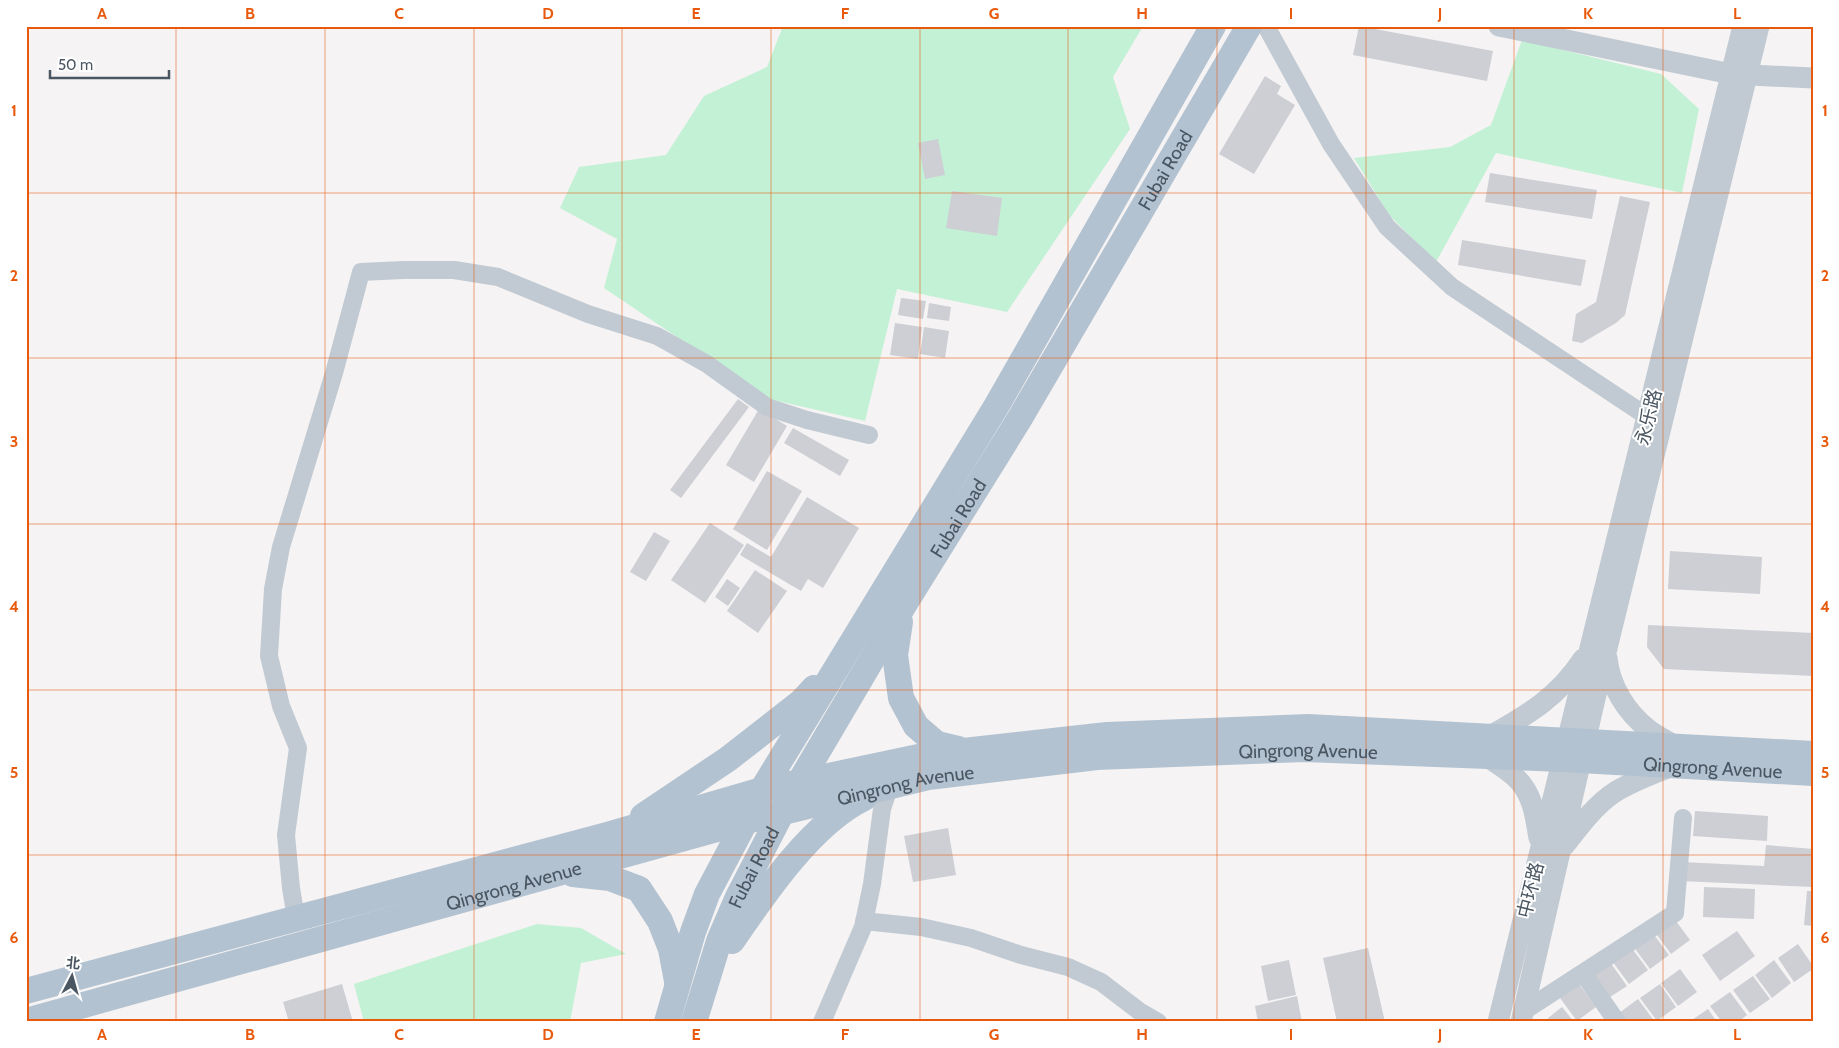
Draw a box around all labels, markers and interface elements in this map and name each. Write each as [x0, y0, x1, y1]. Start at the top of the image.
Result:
text: A [97, 4, 107, 23]
text: B [245, 4, 255, 23]
text: C [394, 4, 404, 23]
text: D [542, 4, 554, 23]
text: E [691, 4, 701, 23]
text: F [841, 4, 850, 23]
text: G [989, 4, 999, 23]
text: H [1136, 4, 1148, 23]
text: I [1289, 4, 1293, 23]
text: J [1437, 4, 1442, 23]
text: K [1583, 4, 1593, 23]
text: L [1733, 4, 1741, 23]
scale bar [50, 48, 169, 80]
text: 50 m [58, 56, 93, 74]
text: 1 [11, 101, 17, 120]
text: 1 [1822, 101, 1828, 120]
street label: Fubai Road [1133, 126, 1198, 214]
text: 2 [10, 266, 18, 285]
text: 2 [1821, 266, 1829, 285]
street label: 永乐路 [1630, 387, 1667, 448]
text: 3 [10, 432, 18, 451]
text: 3 [1821, 432, 1829, 451]
street label: Fubai Road [925, 475, 991, 562]
text: 4 [9, 597, 19, 616]
text: 4 [1820, 597, 1830, 616]
street label: Qingrong Avenue [1238, 738, 1379, 764]
street label: Qingrong Avenue [1642, 753, 1783, 783]
street label: Qingrong Avenue [835, 761, 976, 811]
text: 5 [10, 763, 18, 782]
text: 5 [1821, 763, 1829, 782]
street label: Fubai Road [724, 823, 784, 912]
street label: Qingrong Avenue [443, 856, 584, 916]
street label: 中环路 [1512, 860, 1549, 921]
text: 6 [10, 928, 19, 947]
text: 6 [1821, 928, 1830, 947]
north arrow [48, 950, 98, 1000]
text: 北 [65, 953, 81, 973]
text: A [97, 1025, 107, 1044]
text: B [245, 1025, 255, 1044]
text: C [394, 1025, 404, 1044]
text: D [542, 1025, 554, 1044]
text: E [691, 1025, 701, 1044]
text: F [841, 1025, 850, 1044]
text: G [989, 1025, 999, 1044]
text: H [1136, 1025, 1148, 1044]
text: I [1289, 1025, 1293, 1044]
text: J [1437, 1025, 1442, 1044]
text: K [1583, 1025, 1593, 1044]
text: L [1733, 1025, 1741, 1044]

